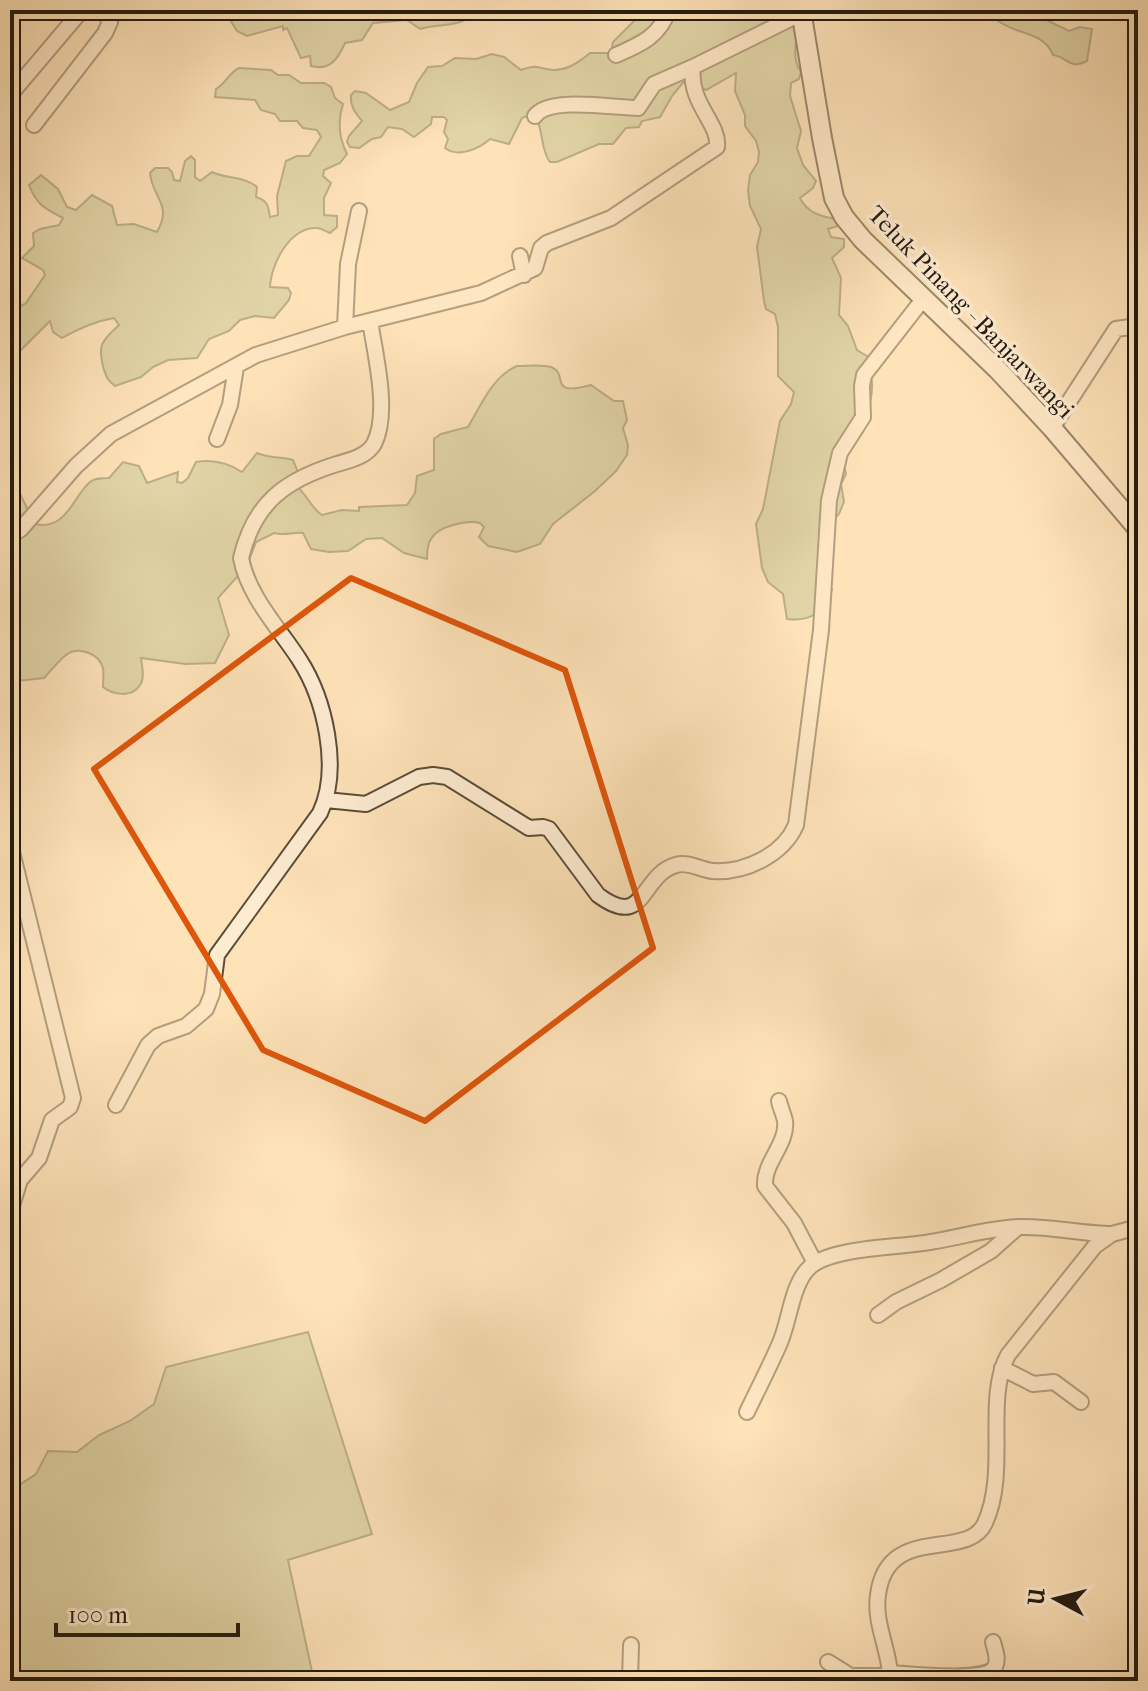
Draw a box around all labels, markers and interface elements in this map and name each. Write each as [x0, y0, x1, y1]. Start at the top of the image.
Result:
street label: Teluk Pinang - Banjarwangi [862, 200, 1080, 424]
north arrow [1016, 1559, 1096, 1639]
text: U [1023, 1586, 1051, 1608]
scale bar [56, 1587, 238, 1637]
text: 100 m [68, 1601, 128, 1629]

